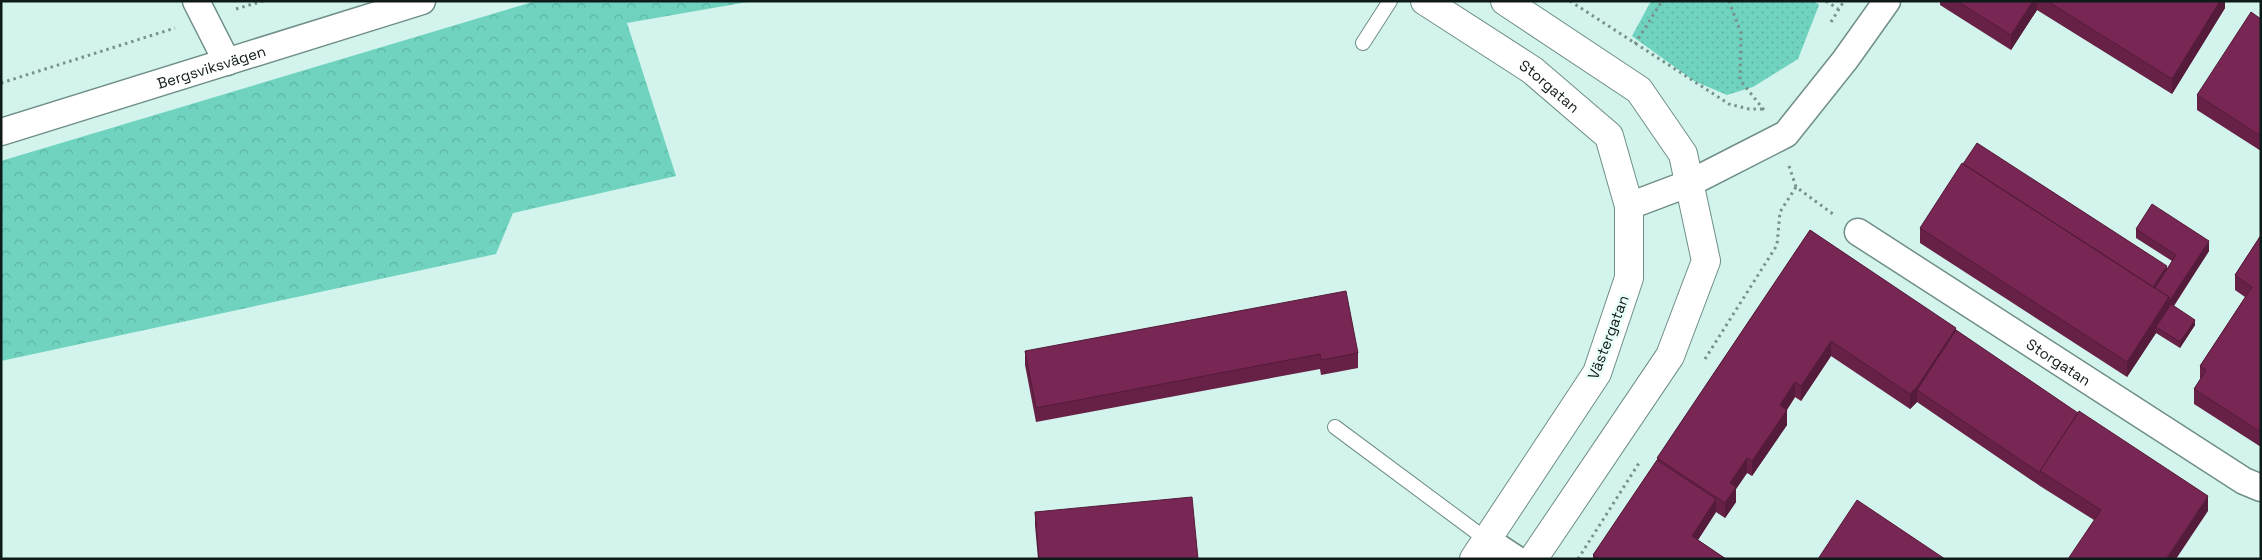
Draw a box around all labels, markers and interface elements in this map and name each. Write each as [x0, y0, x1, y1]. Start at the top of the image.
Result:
street label: Bergsviksvägen [154, 41, 268, 92]
street label: Storgatan [1516, 55, 1584, 116]
street label: Västergatan [1583, 292, 1633, 382]
street label: Storgatan [2023, 334, 2095, 389]

